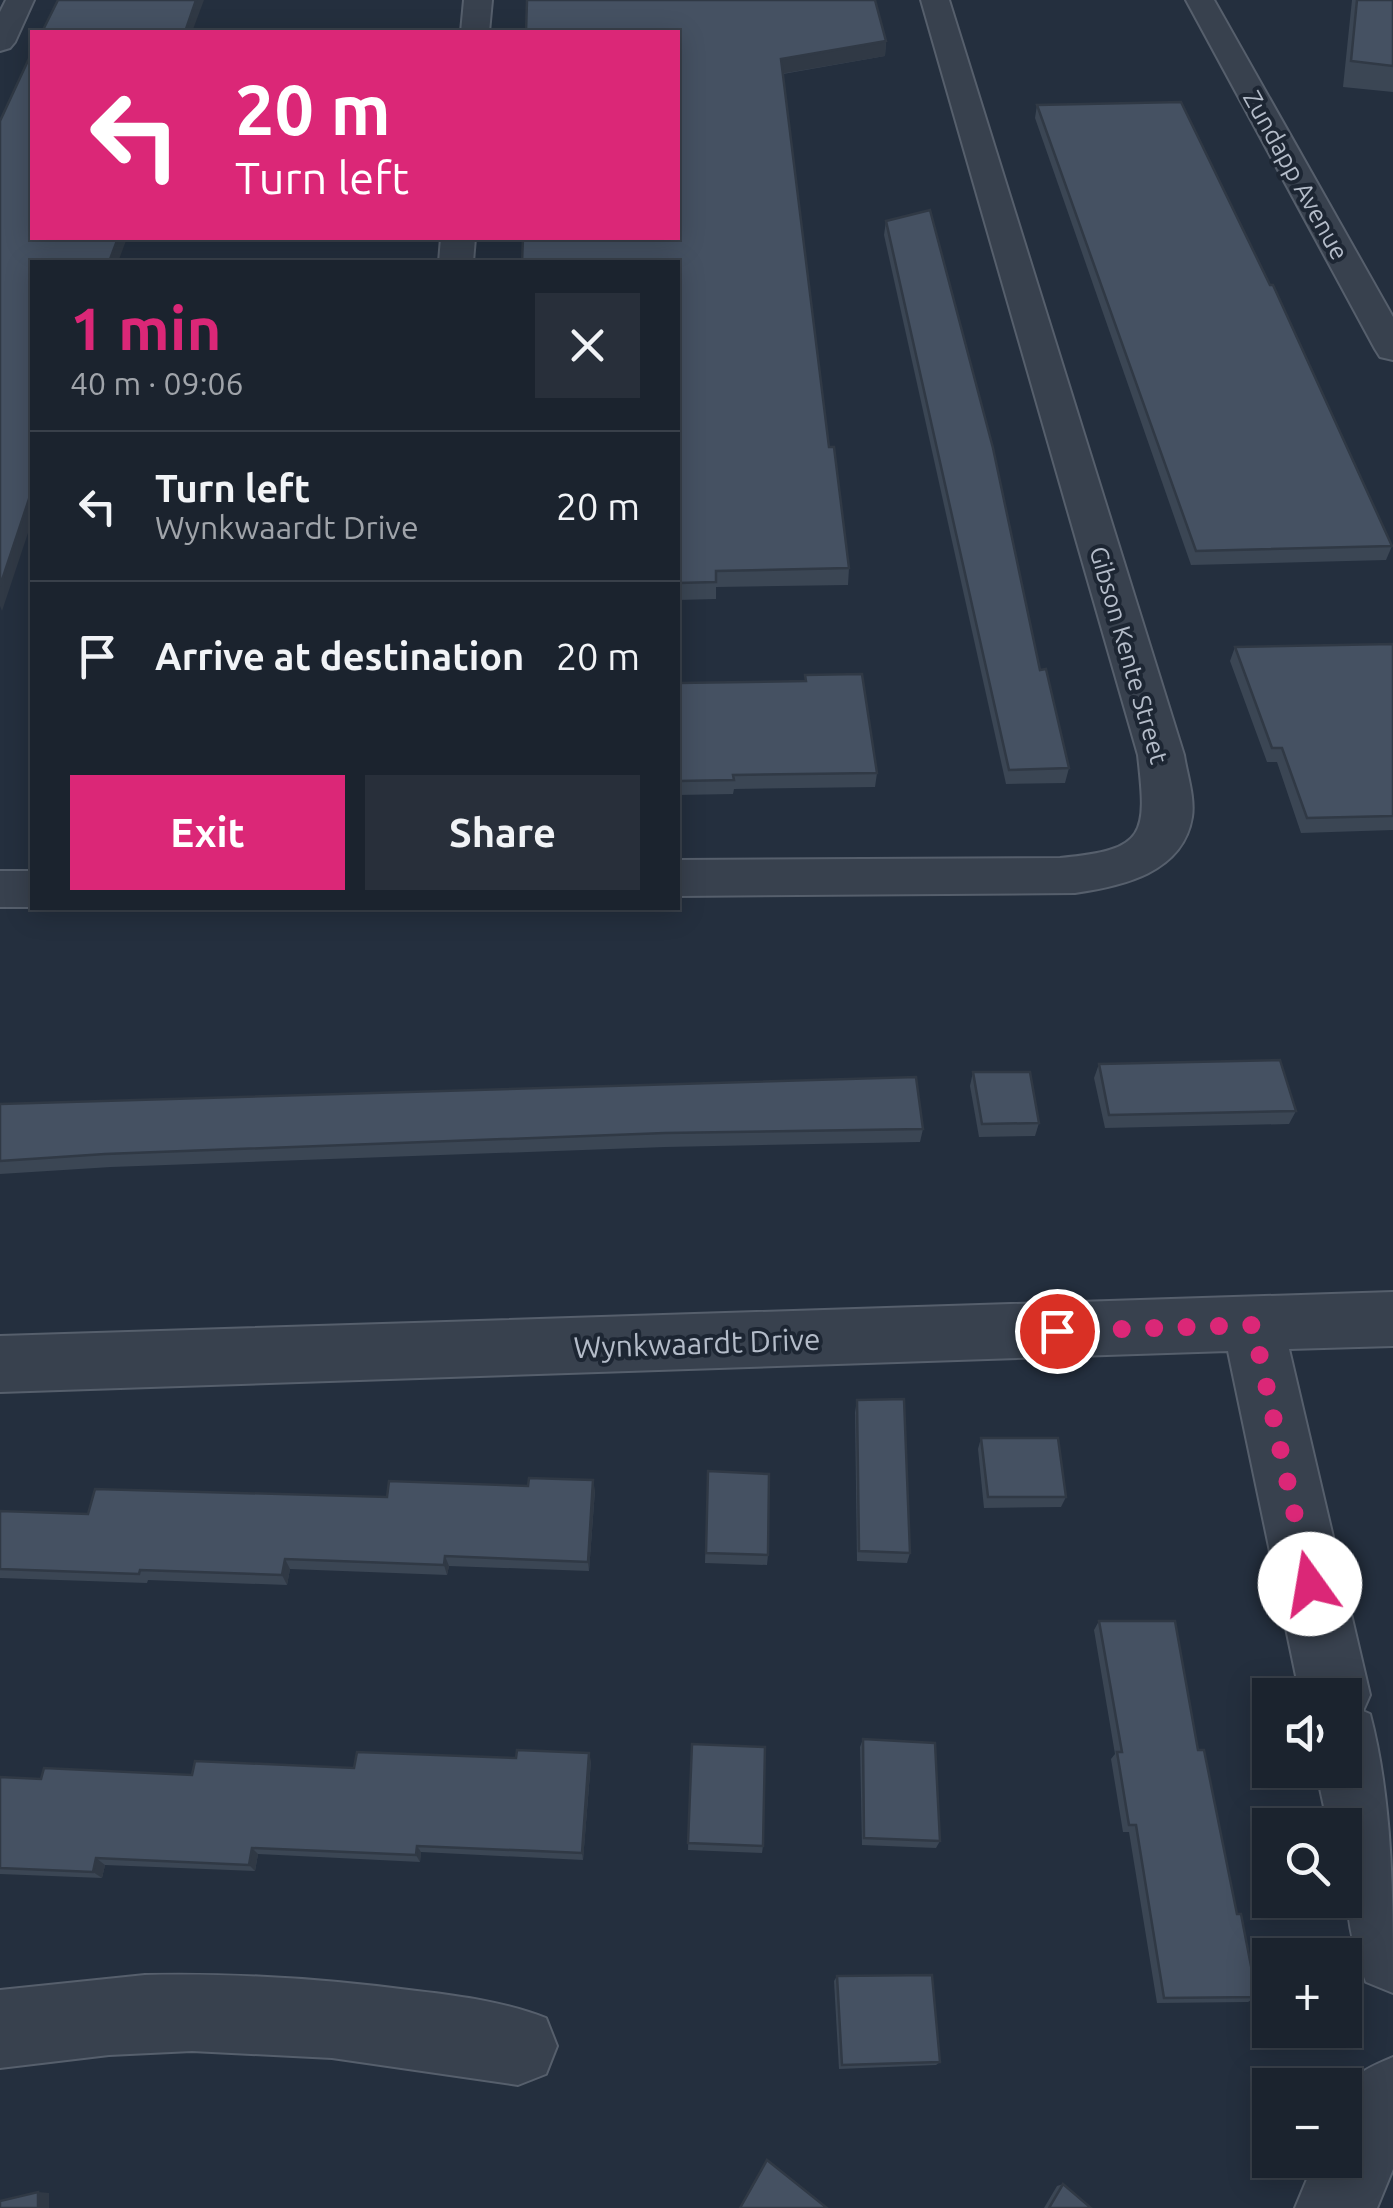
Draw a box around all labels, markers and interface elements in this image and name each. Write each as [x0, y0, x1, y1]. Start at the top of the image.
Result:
icon: left [70, 70, 200, 200]
text: 20 m [235, 70, 391, 148]
street label: Zundapp Avenue [1238, 85, 1354, 265]
text: Turn left [235, 152, 409, 203]
button: close [535, 293, 640, 398]
text: 1 min [70, 294, 222, 361]
text: 40 m · 09:06 [70, 365, 244, 401]
text: Turn left [155, 467, 310, 509]
icon: left [70, 479, 125, 534]
text: 20 m [556, 485, 640, 527]
text: Wynkwaardt Drive [155, 509, 419, 545]
street label: Gibson Kente Street [1085, 543, 1173, 767]
icon: arrive [70, 629, 125, 684]
text: Arrive at destination [155, 635, 524, 677]
text: 20 m [556, 635, 640, 677]
button: Exit [70, 775, 345, 890]
button: Share [365, 775, 640, 890]
pin [1015, 1289, 1100, 1374]
icon: arrive [1030, 1304, 1085, 1359]
street label: Wynkwaardt Drive [573, 1322, 821, 1364]
position arrow [1258, 1532, 1362, 1636]
map controls [1252, 1678, 1362, 2178]
button: sound [1252, 1678, 1362, 1788]
button: search [1252, 1808, 1362, 1918]
button: + [1252, 1938, 1362, 2048]
button: − [1252, 2068, 1362, 2178]

